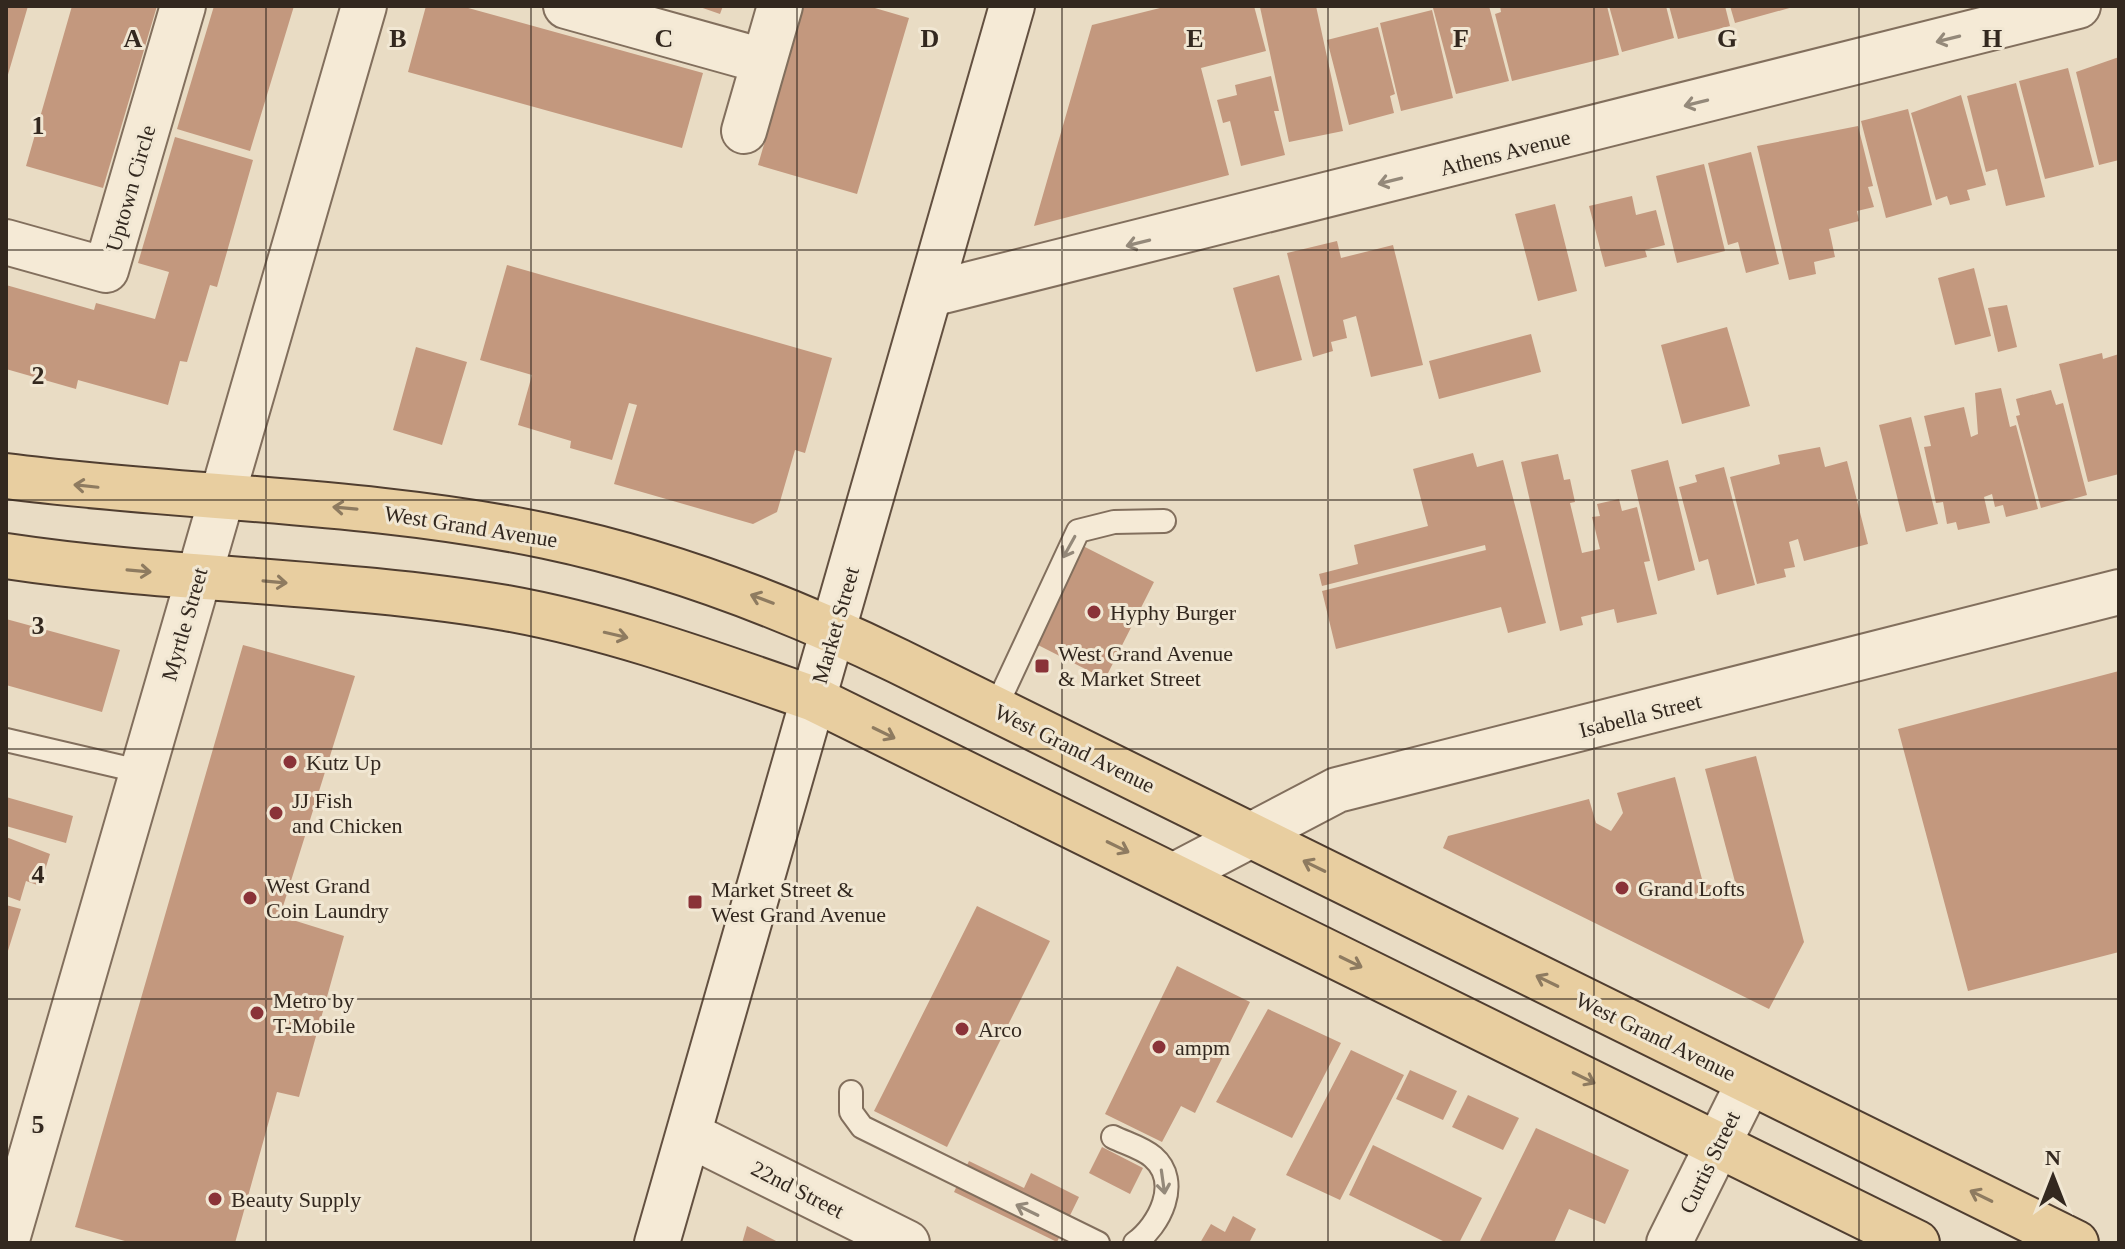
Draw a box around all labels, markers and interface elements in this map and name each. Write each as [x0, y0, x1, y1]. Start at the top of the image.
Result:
text: A [124, 24, 143, 53]
text: B [389, 24, 407, 53]
text: C [655, 24, 673, 53]
text: D [921, 24, 939, 53]
text: E [1186, 24, 1204, 53]
text: F [1453, 24, 1469, 53]
text: G [1717, 24, 1737, 53]
text: H [1982, 24, 2002, 53]
one-way arrow [1936, 33, 1962, 48]
one-way arrow [1684, 97, 1710, 112]
text: 1 [32, 111, 45, 140]
street label: Uptown Circle [101, 122, 160, 254]
street label: Athens Avenue [1437, 124, 1573, 181]
one-way arrow [1377, 174, 1403, 189]
one-way arrow [1125, 237, 1151, 252]
text: 2 [32, 361, 45, 390]
one-way arrow [73, 478, 100, 493]
one-way arrow [332, 500, 359, 515]
street label: West Grand Avenue [383, 500, 559, 553]
one-way arrow [1060, 535, 1076, 558]
one-way arrow [125, 563, 152, 578]
street label: Market Street [807, 564, 864, 686]
street label: Myrtle Street [156, 565, 213, 684]
one-way arrow [261, 575, 288, 590]
one-way arrow [750, 591, 775, 605]
place label: Hyphy Burger [1110, 600, 1237, 625]
marker: Hyphy Burger [1085, 603, 1103, 621]
text: 3 [32, 611, 45, 640]
one-way arrow [603, 628, 629, 643]
place label: West Grand Avenue & Market Street [1058, 641, 1233, 691]
marker: West Grand Avenue & Market Street [1033, 657, 1051, 675]
street label: Isabella Street [1576, 688, 1704, 743]
street label: West Grand Avenue [991, 699, 1159, 798]
one-way arrow [872, 726, 896, 741]
place label: Kutz Up [306, 750, 381, 775]
marker: Kutz Up [281, 753, 299, 771]
place label: JJ Fish and Chicken [292, 788, 403, 838]
marker: JJ Fish and Chicken [267, 804, 285, 822]
one-way arrow [1106, 840, 1130, 855]
one-way arrow [1303, 858, 1327, 873]
text: 4 [32, 860, 45, 889]
place label: West Grand Coin Laundry [266, 873, 389, 923]
place label: Grand Lofts [1638, 876, 1745, 901]
place label: Market Street & West Grand Avenue [711, 877, 886, 927]
marker: Grand Lofts [1613, 879, 1631, 897]
marker: West Grand Coin Laundry [241, 889, 259, 907]
marker: Market Street & West Grand Avenue [686, 893, 704, 911]
one-way arrow [1339, 955, 1363, 970]
one-way arrow [1535, 973, 1559, 989]
street label: West Grand Avenue [1572, 987, 1740, 1086]
place label: Metro by T-Mobile [273, 988, 355, 1038]
marker: Metro by T-Mobile [248, 1004, 266, 1022]
place label: Arco [978, 1017, 1022, 1042]
marker: Arco [953, 1020, 971, 1038]
place label: ampm [1175, 1035, 1230, 1060]
marker: ampm [1150, 1038, 1168, 1056]
one-way arrow [1571, 1071, 1595, 1086]
street label: Curtis Street [1674, 1107, 1745, 1217]
text: 5 [32, 1110, 45, 1139]
north arrow [2013, 1137, 2093, 1217]
text: N [2045, 1145, 2061, 1170]
street label: 22nd Street [747, 1155, 848, 1223]
one-way arrow [1156, 1169, 1171, 1194]
place label: Beauty Supply [231, 1187, 361, 1212]
one-way arrow [1969, 1188, 1993, 1203]
marker: Beauty Supply [206, 1190, 224, 1208]
one-way arrow [1016, 1201, 1040, 1217]

